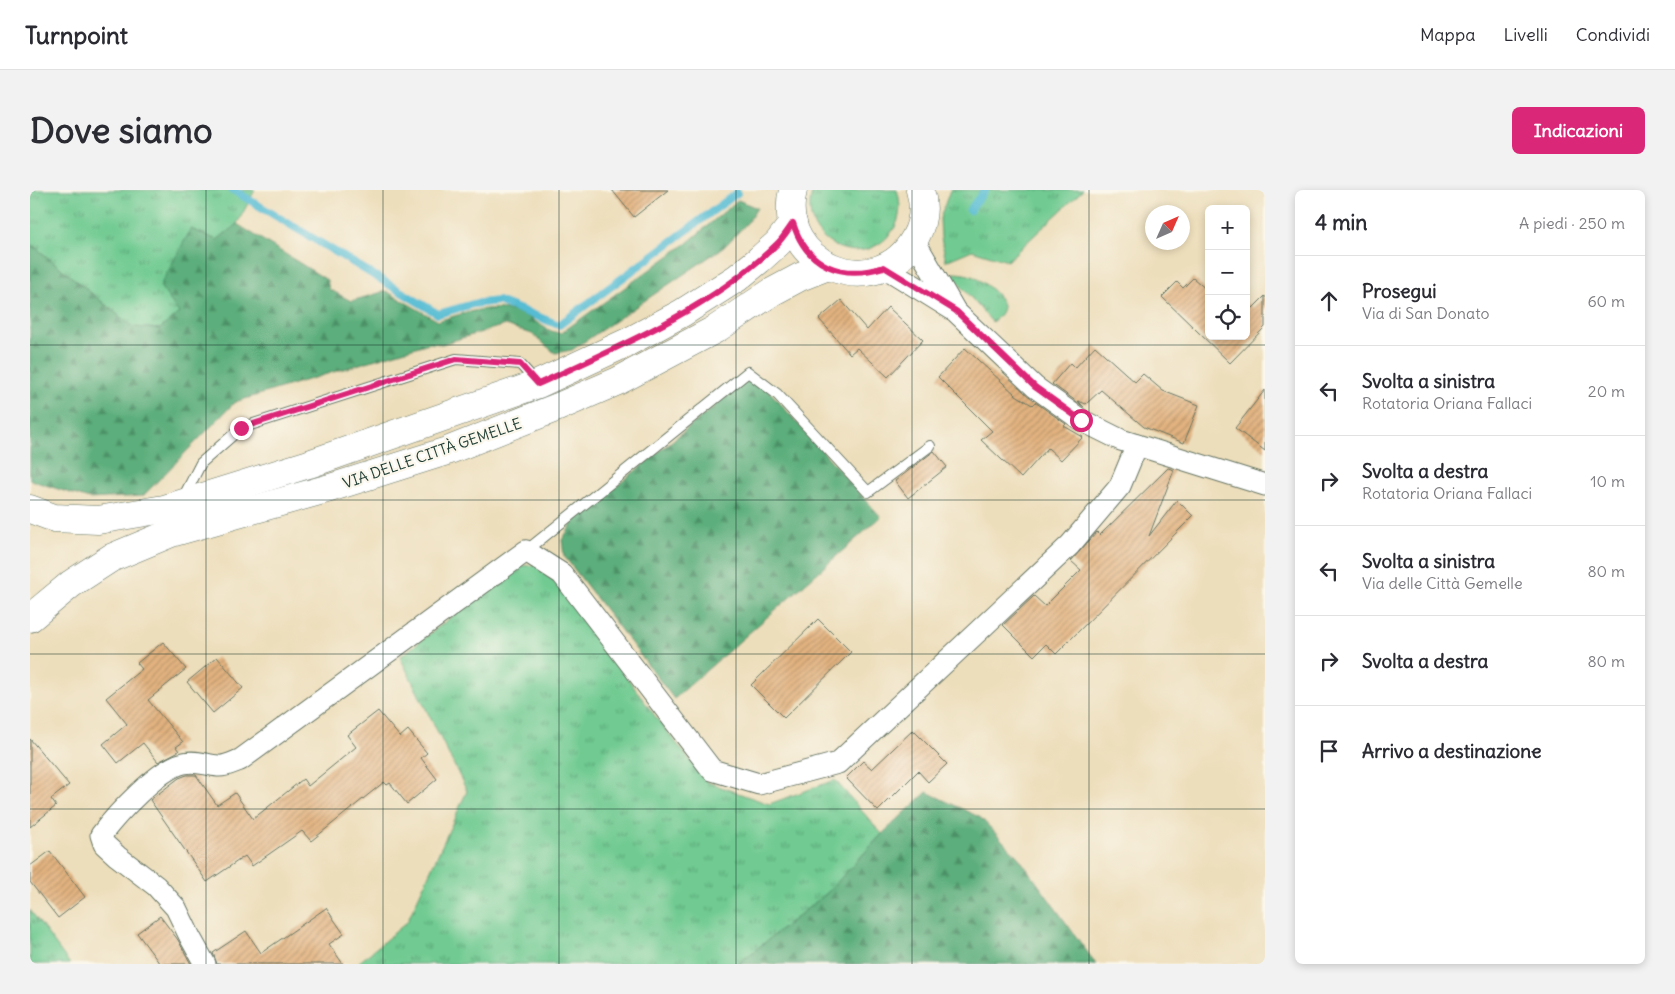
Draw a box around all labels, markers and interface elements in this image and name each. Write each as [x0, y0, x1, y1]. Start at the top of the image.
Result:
text: Turnpoint [25, 20, 128, 50]
text: Mappa [1420, 23, 1475, 46]
text: Livelli [1503, 23, 1548, 46]
text: Condividi [1576, 23, 1650, 46]
button: Indicazioni [1512, 107, 1645, 154]
text: Dove siamo [30, 108, 213, 152]
north arrow [1145, 205, 1190, 250]
map controls [1205, 205, 1250, 340]
button: + [1205, 205, 1250, 250]
text: 4 min [1315, 209, 1367, 236]
text: A piedi · 250 m [1519, 213, 1625, 233]
button: − [1205, 250, 1250, 295]
text: Prosegui [1362, 279, 1437, 303]
icon: ahead [1315, 287, 1343, 315]
text: 60 m [1587, 291, 1625, 311]
button: locate [1205, 295, 1250, 340]
text: Via di San Donato [1362, 303, 1490, 323]
text: Svolta a sinistra [1362, 369, 1495, 393]
icon: left [1315, 377, 1343, 405]
text: 20 m [1588, 381, 1625, 401]
text: Rotatoria Oriana Fallaci [1362, 393, 1532, 413]
route start [1070, 409, 1093, 432]
street label: VIA DELLE CITTÀ GEMELLE [340, 413, 524, 493]
route end [230, 417, 253, 440]
text: Svolta a destra [1362, 459, 1488, 483]
icon: right [1315, 467, 1343, 495]
text: 10 m [1590, 471, 1625, 491]
text: Rotatoria Oriana Fallaci [1362, 483, 1532, 503]
text: Svolta a sinistra [1362, 549, 1495, 573]
icon: left [1315, 557, 1343, 585]
text: 80 m [1587, 561, 1625, 581]
text: Via delle Città Gemelle [1362, 573, 1523, 593]
icon: right [1315, 647, 1343, 675]
text: Svolta a destra [1362, 649, 1488, 673]
text: 80 m [1587, 651, 1625, 671]
icon: arrive [1315, 737, 1343, 765]
text: Arrivo a destinazione [1362, 739, 1541, 763]

